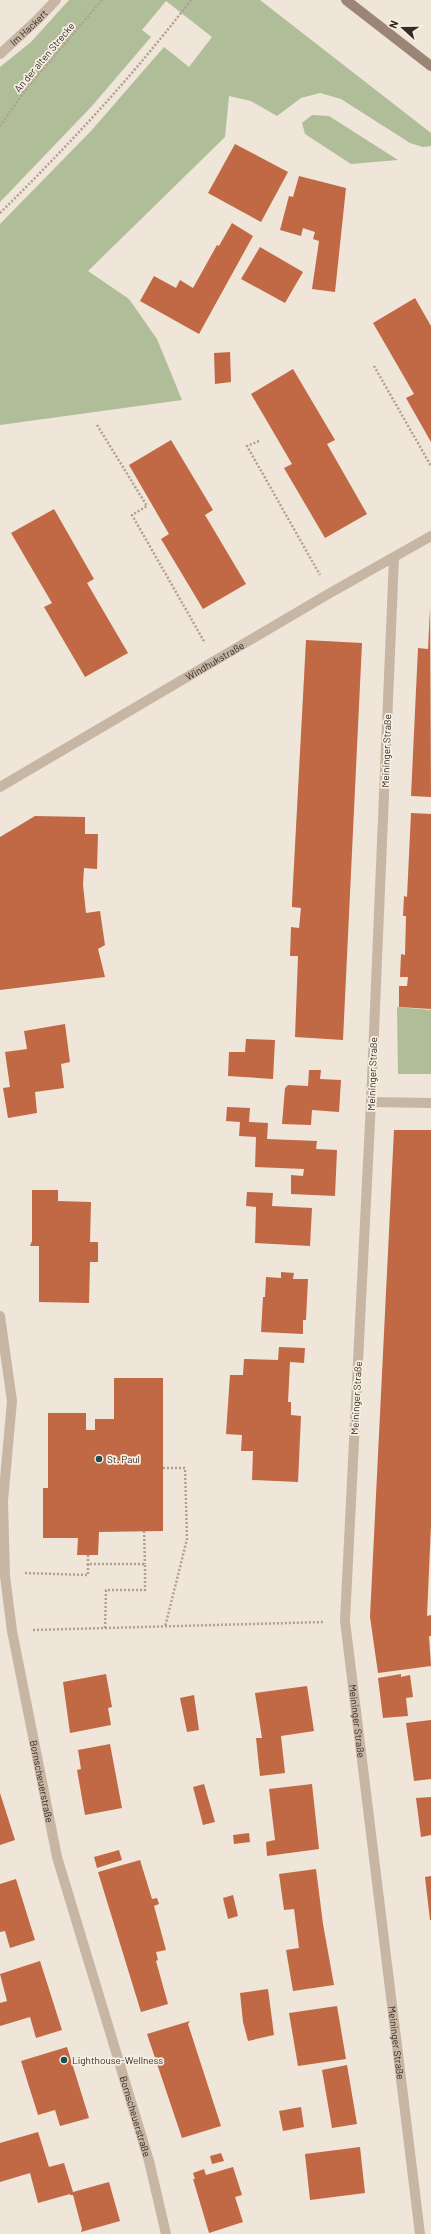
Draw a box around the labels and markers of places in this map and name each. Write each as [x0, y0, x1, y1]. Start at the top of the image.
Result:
place label: St. Paul [107, 1453, 140, 1465]
marker: St. Paul [94, 1454, 104, 1464]
place label: Lighthouse-Wellness [72, 2054, 163, 2066]
marker: Lighthouse-Wellness [59, 2055, 69, 2065]

